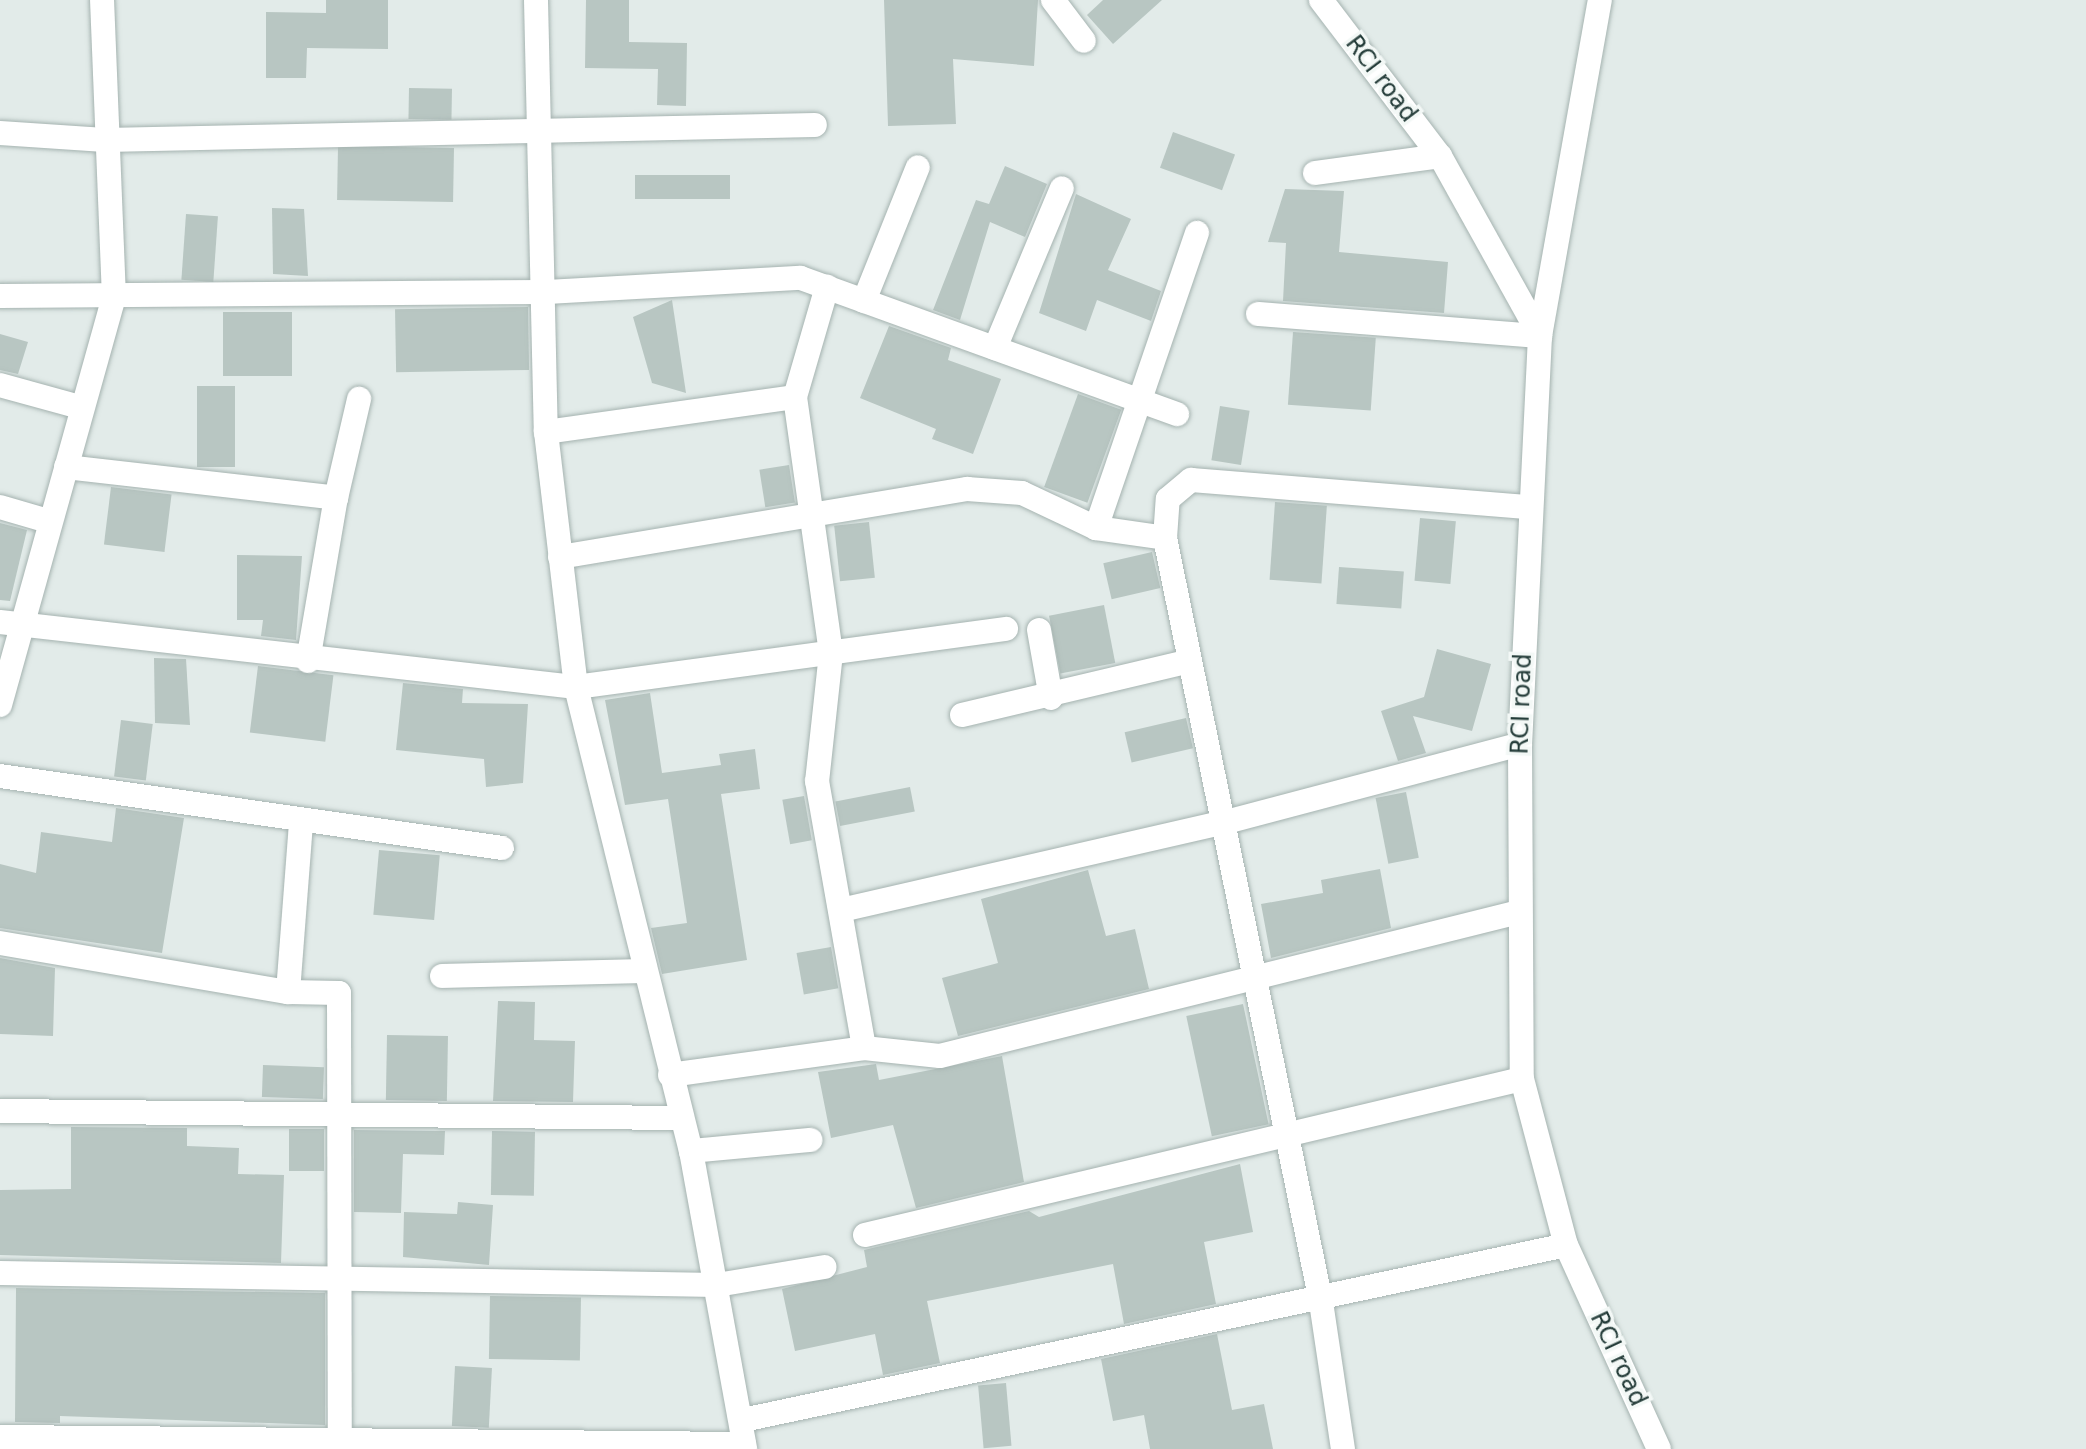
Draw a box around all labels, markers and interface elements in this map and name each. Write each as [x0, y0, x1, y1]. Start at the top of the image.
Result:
street label: RCI road [1339, 30, 1423, 128]
street label: RCI road [1506, 653, 1538, 755]
street label: RCI road [1584, 1307, 1652, 1411]

